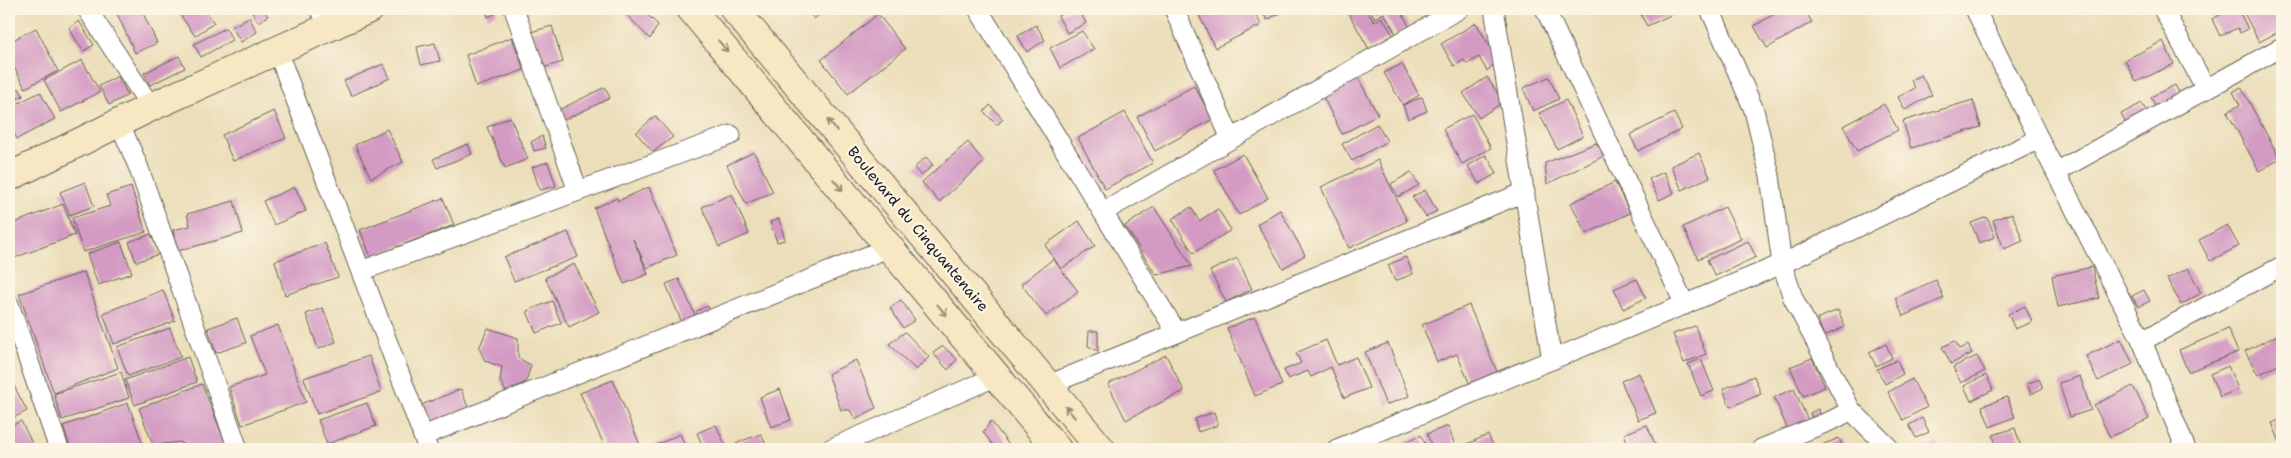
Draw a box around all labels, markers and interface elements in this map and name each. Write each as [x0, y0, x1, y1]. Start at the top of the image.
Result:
one-way arrow [717, 40, 728, 53]
one-way arrow [826, 119, 837, 132]
street label: Boulevard du Cinquantenaire [843, 142, 993, 316]
one-way arrow [832, 178, 843, 191]
one-way arrow [936, 303, 947, 316]
one-way arrow [1064, 406, 1075, 419]

